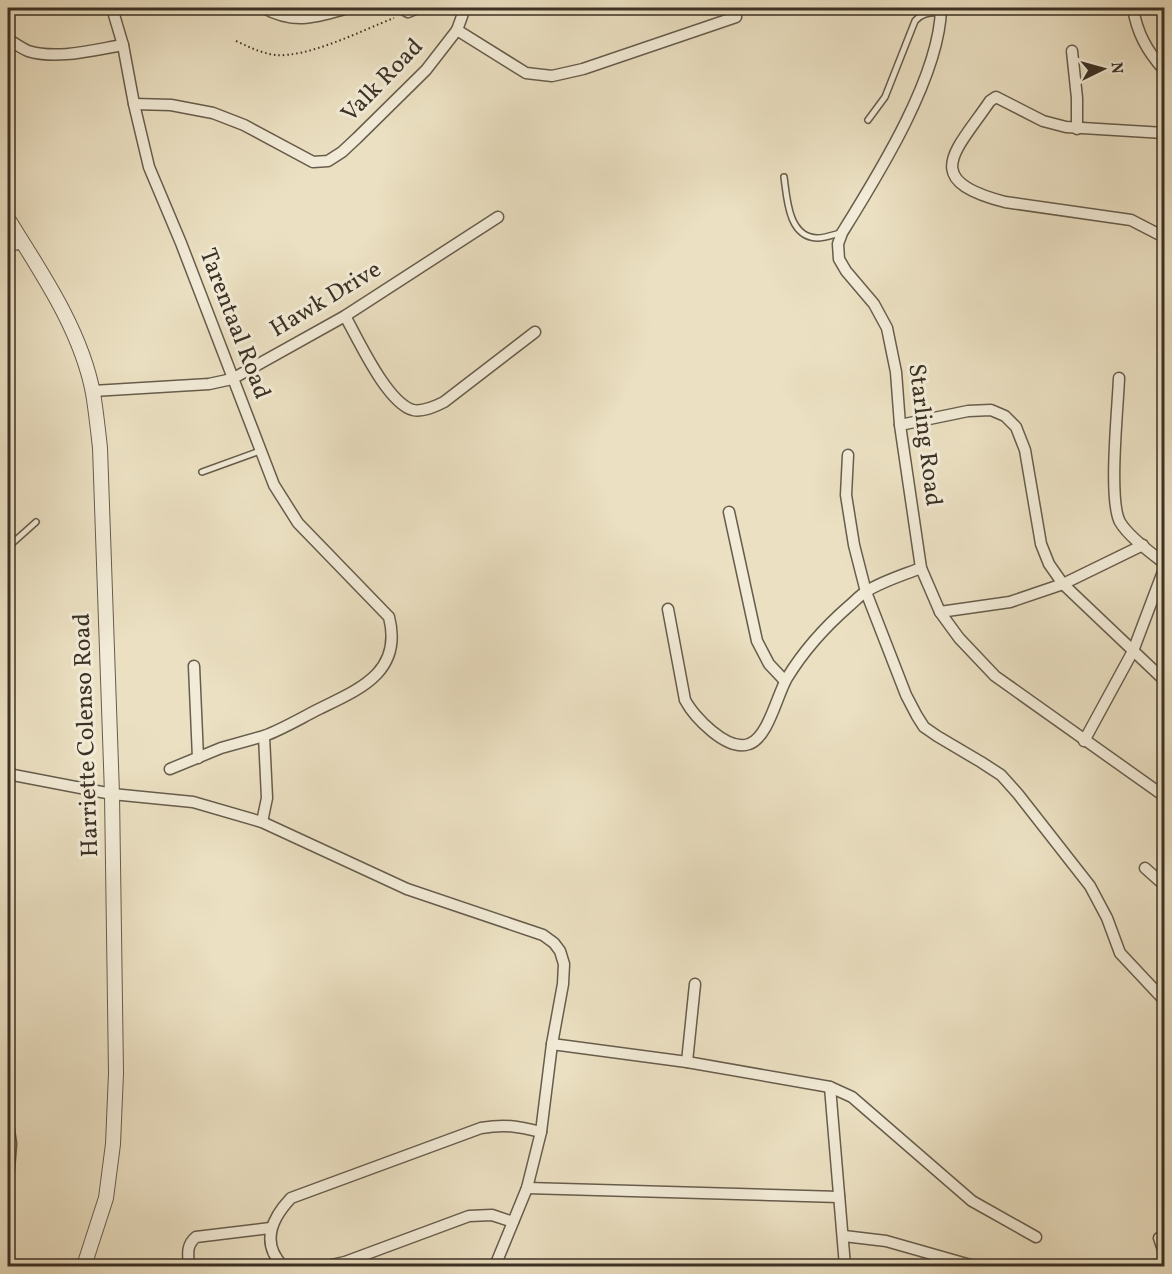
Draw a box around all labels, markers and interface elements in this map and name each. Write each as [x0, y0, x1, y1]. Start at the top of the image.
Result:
street label: Valk Road [334, 31, 432, 131]
north arrow [1073, 39, 1133, 99]
text: N [1104, 61, 1127, 75]
street label: Tarentaal Road [190, 244, 278, 404]
street label: Hawk Drive [264, 253, 388, 347]
street label: Starling Road [898, 362, 950, 508]
street label: Harriette Colenso Road [66, 612, 108, 858]

